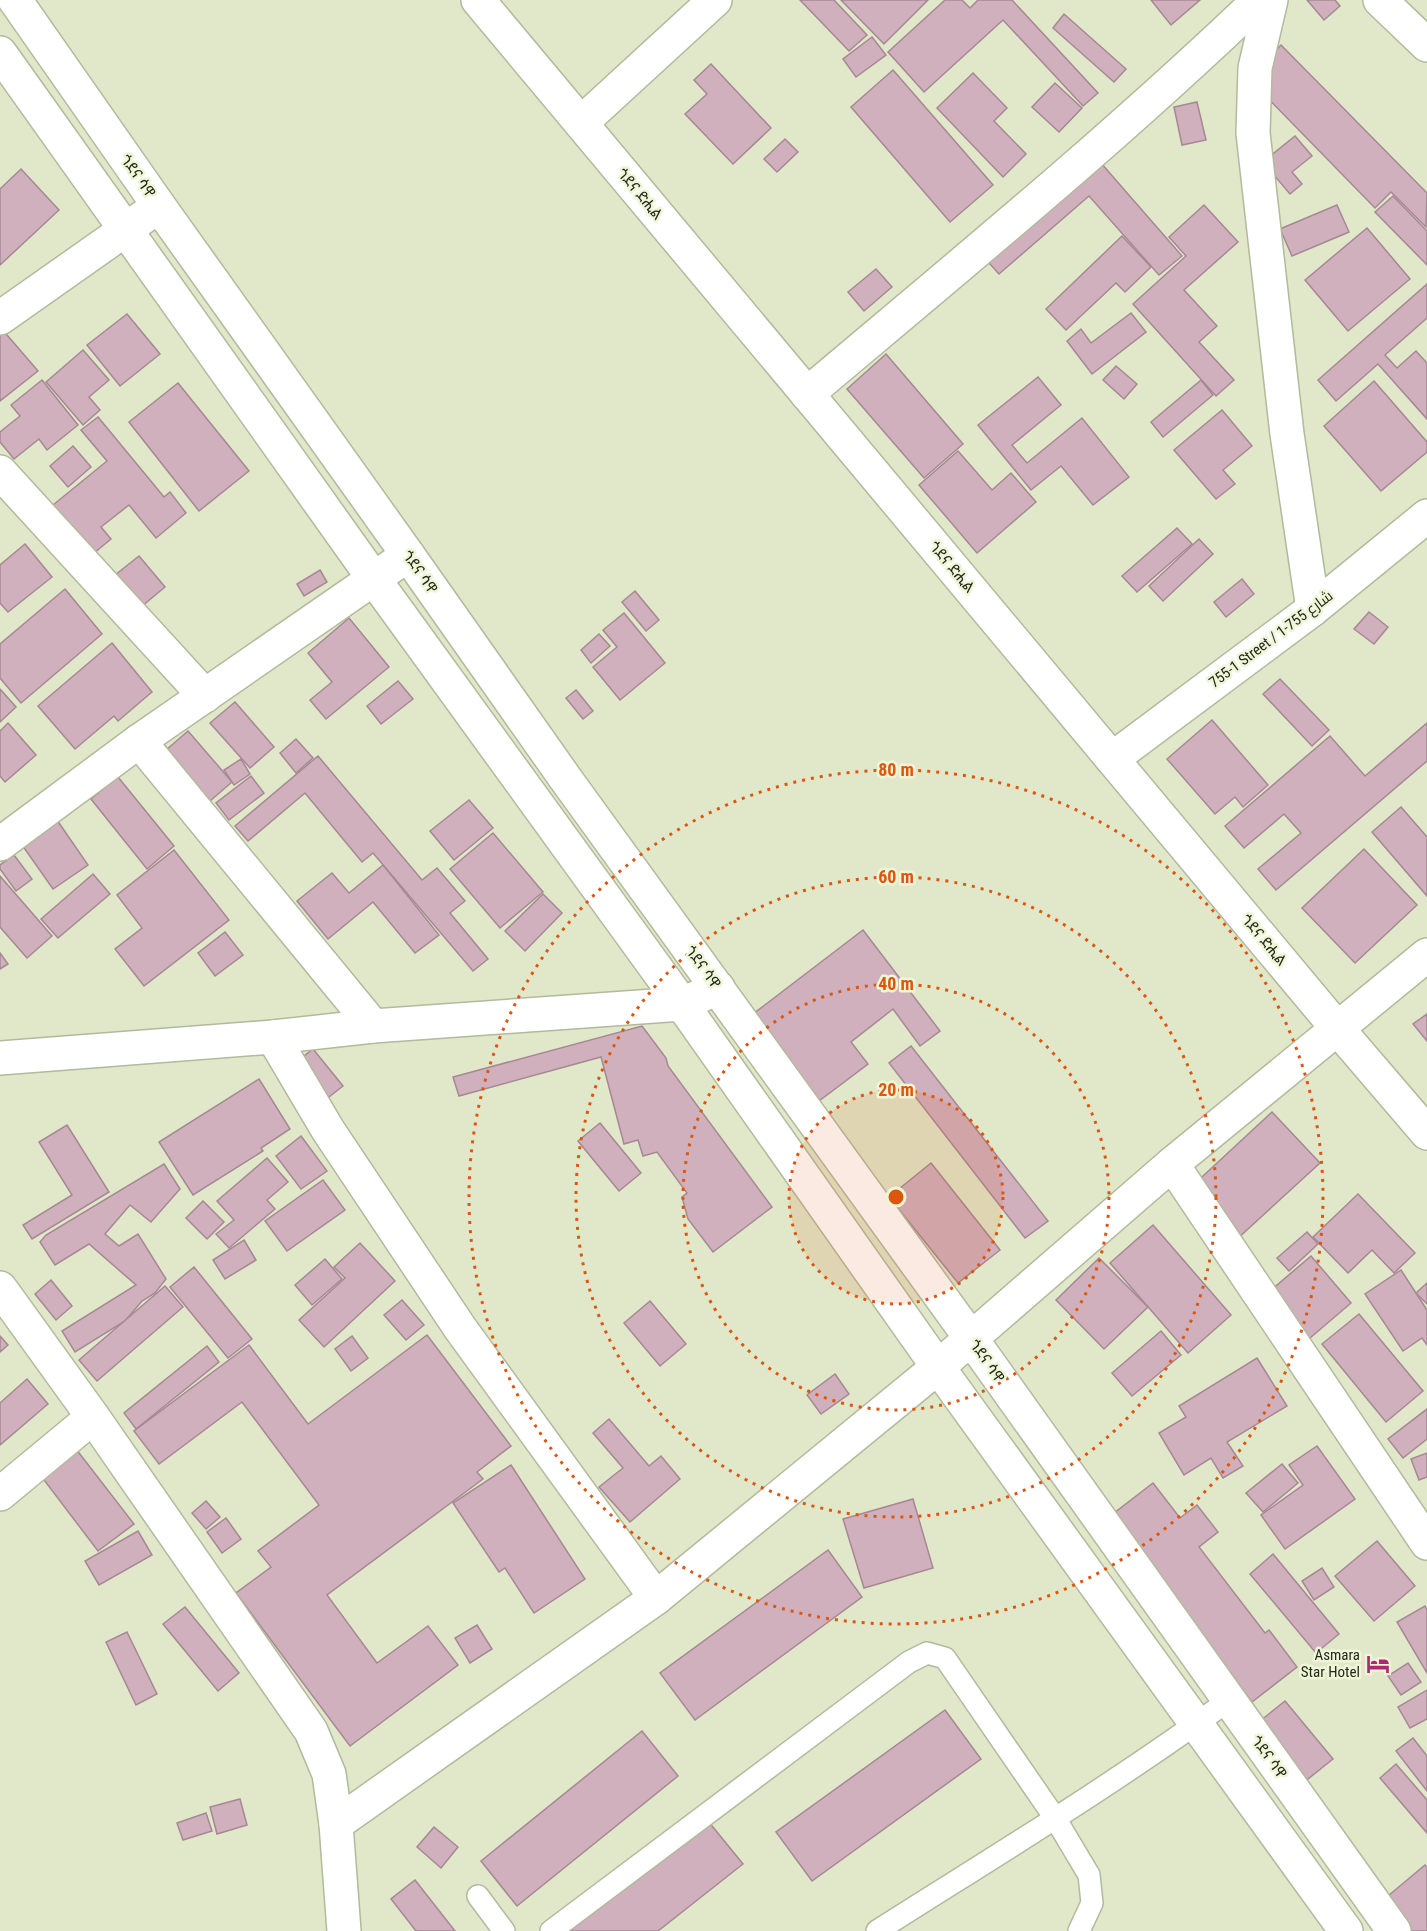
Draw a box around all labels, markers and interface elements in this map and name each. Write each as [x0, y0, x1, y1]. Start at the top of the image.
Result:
street label: ጎደና ሳዋ [117, 151, 159, 201]
street label: ጎደና ድሒል [613, 165, 667, 223]
street label: ጎደና ድሒል [925, 538, 979, 596]
street label: ጎደና ሳዋ [399, 547, 441, 597]
street label: 755-1 Street / شارع 755-1 [1206, 587, 1338, 693]
text: 80 m [878, 759, 914, 780]
text: 60 m [878, 866, 914, 887]
street label: ጎደና ድሒል [1237, 911, 1291, 969]
street label: ጎደና ሳዋ [682, 942, 724, 992]
text: 40 m [878, 973, 914, 994]
text: 20 m [878, 1079, 914, 1100]
centre of rings [886, 1187, 906, 1207]
street label: ጎደና ሳዋ [966, 1336, 1008, 1386]
place label: Asmara Star Hotel [1301, 1646, 1360, 1681]
hotel icon: Asmara Star Hotel [1365, 1651, 1391, 1677]
street label: ጎደና ሳዋ [1248, 1732, 1290, 1782]

